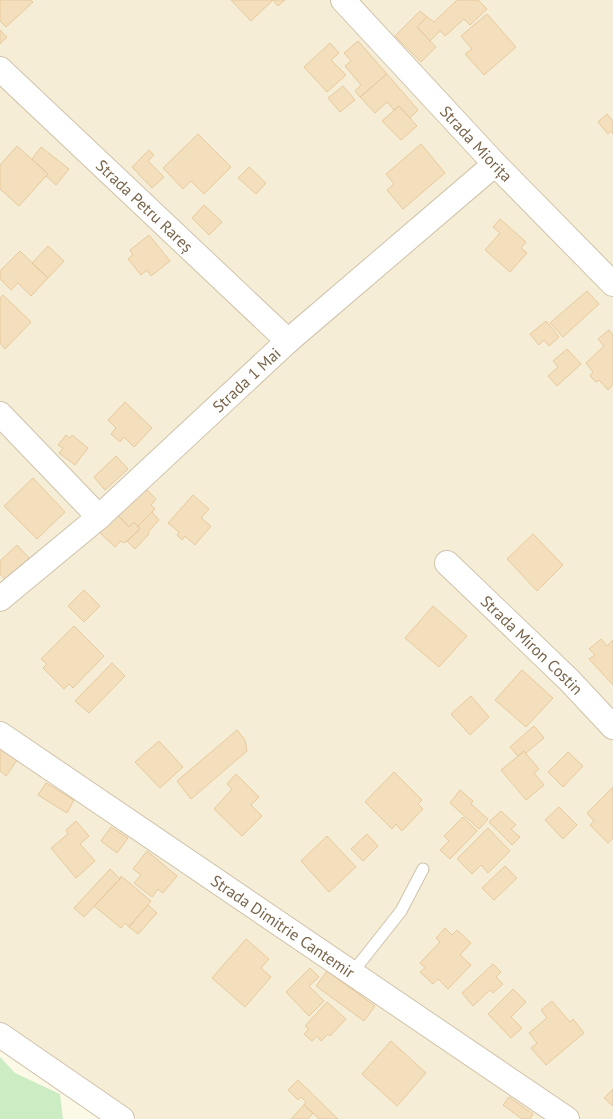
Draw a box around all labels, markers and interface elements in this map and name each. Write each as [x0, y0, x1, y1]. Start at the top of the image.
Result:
street label: Strada Miorița [436, 101, 517, 186]
street label: Strada Petru Rareș [92, 155, 198, 256]
street label: Strada 1 Mai [208, 343, 285, 416]
street label: Strada Miron Costin [477, 591, 587, 699]
street label: Strada Dimitrie Cantemir [207, 870, 359, 982]

